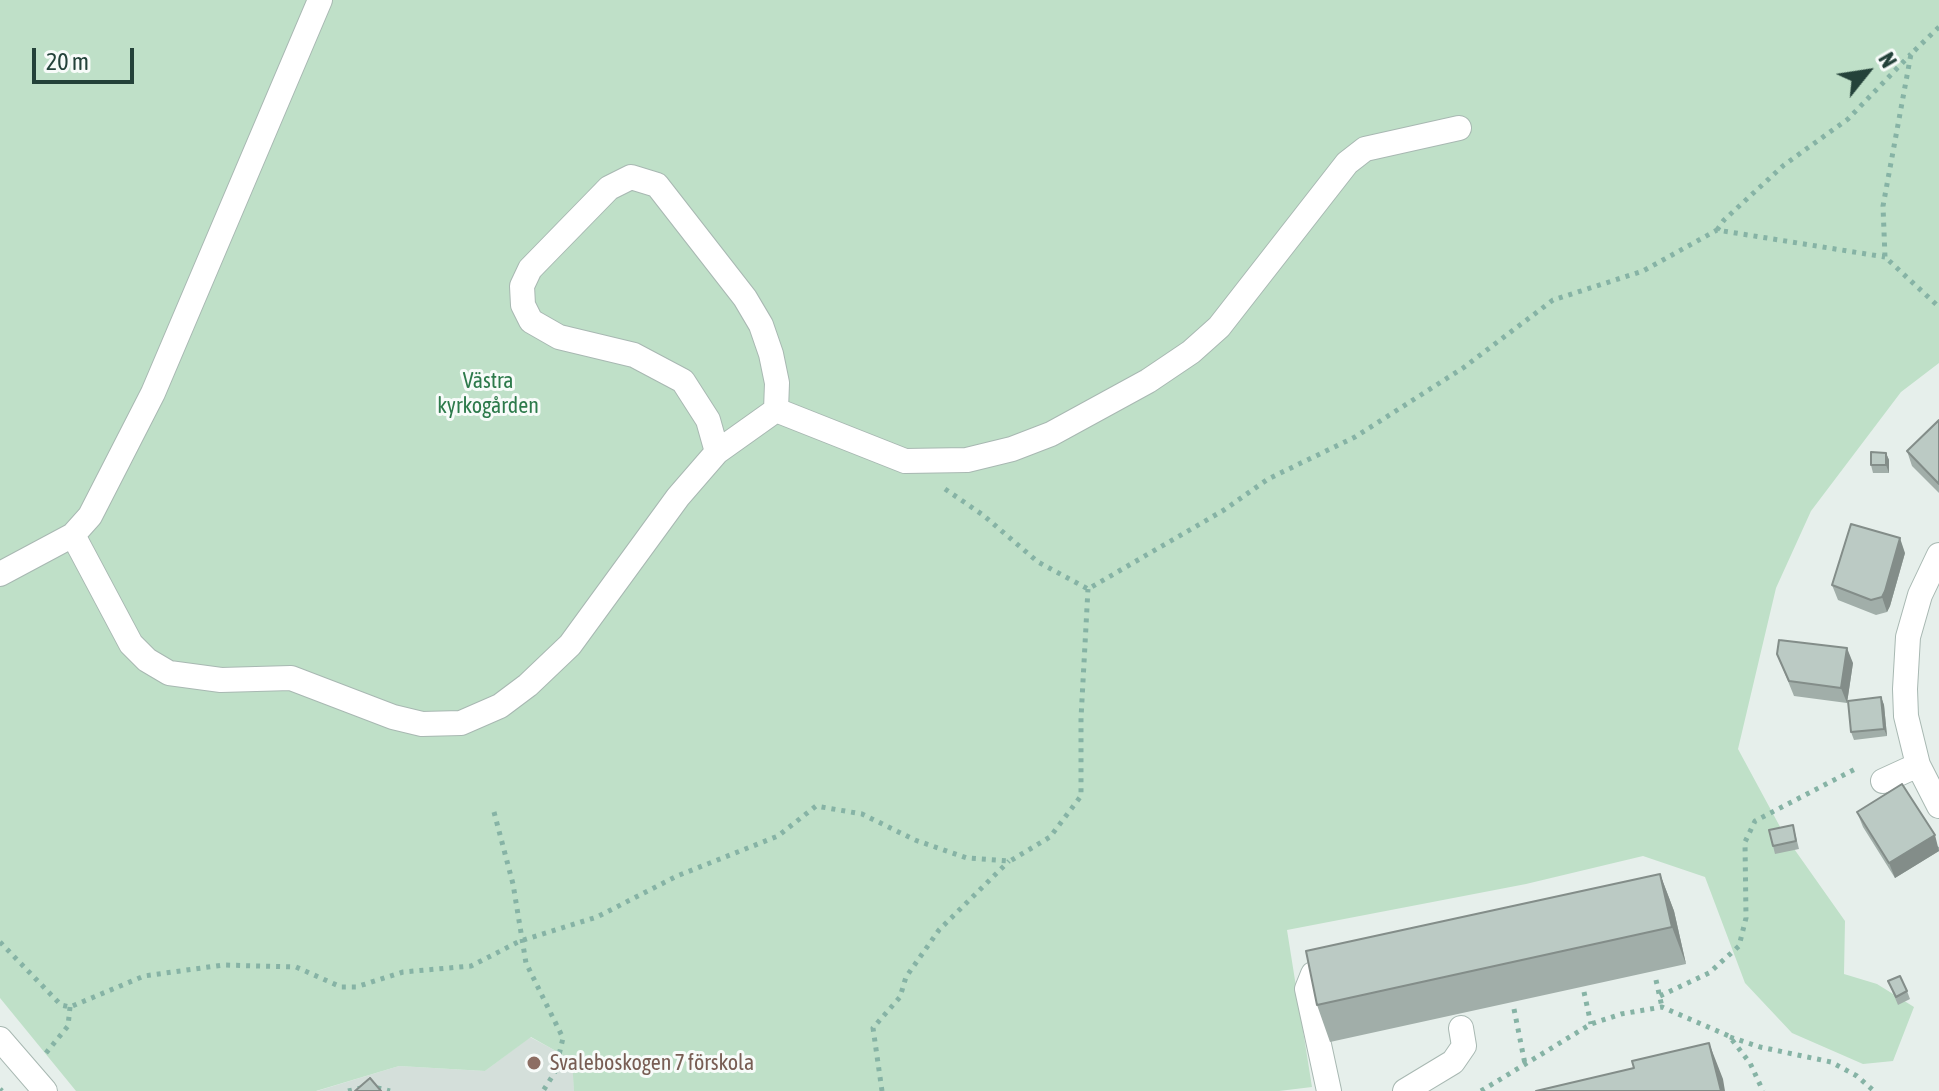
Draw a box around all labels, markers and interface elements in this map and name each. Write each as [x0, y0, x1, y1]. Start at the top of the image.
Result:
scale bar [36, 32, 138, 82]
north arrow [1827, 32, 1907, 112]
text: 20 m [46, 48, 89, 75]
text: N [1873, 48, 1902, 72]
park label: Västra kyrkogården [437, 368, 539, 420]
place label: Svaleboskogen 7 förskola [550, 1050, 754, 1076]
marker: Svaleboskogen 7 förskola [525, 1054, 543, 1072]

